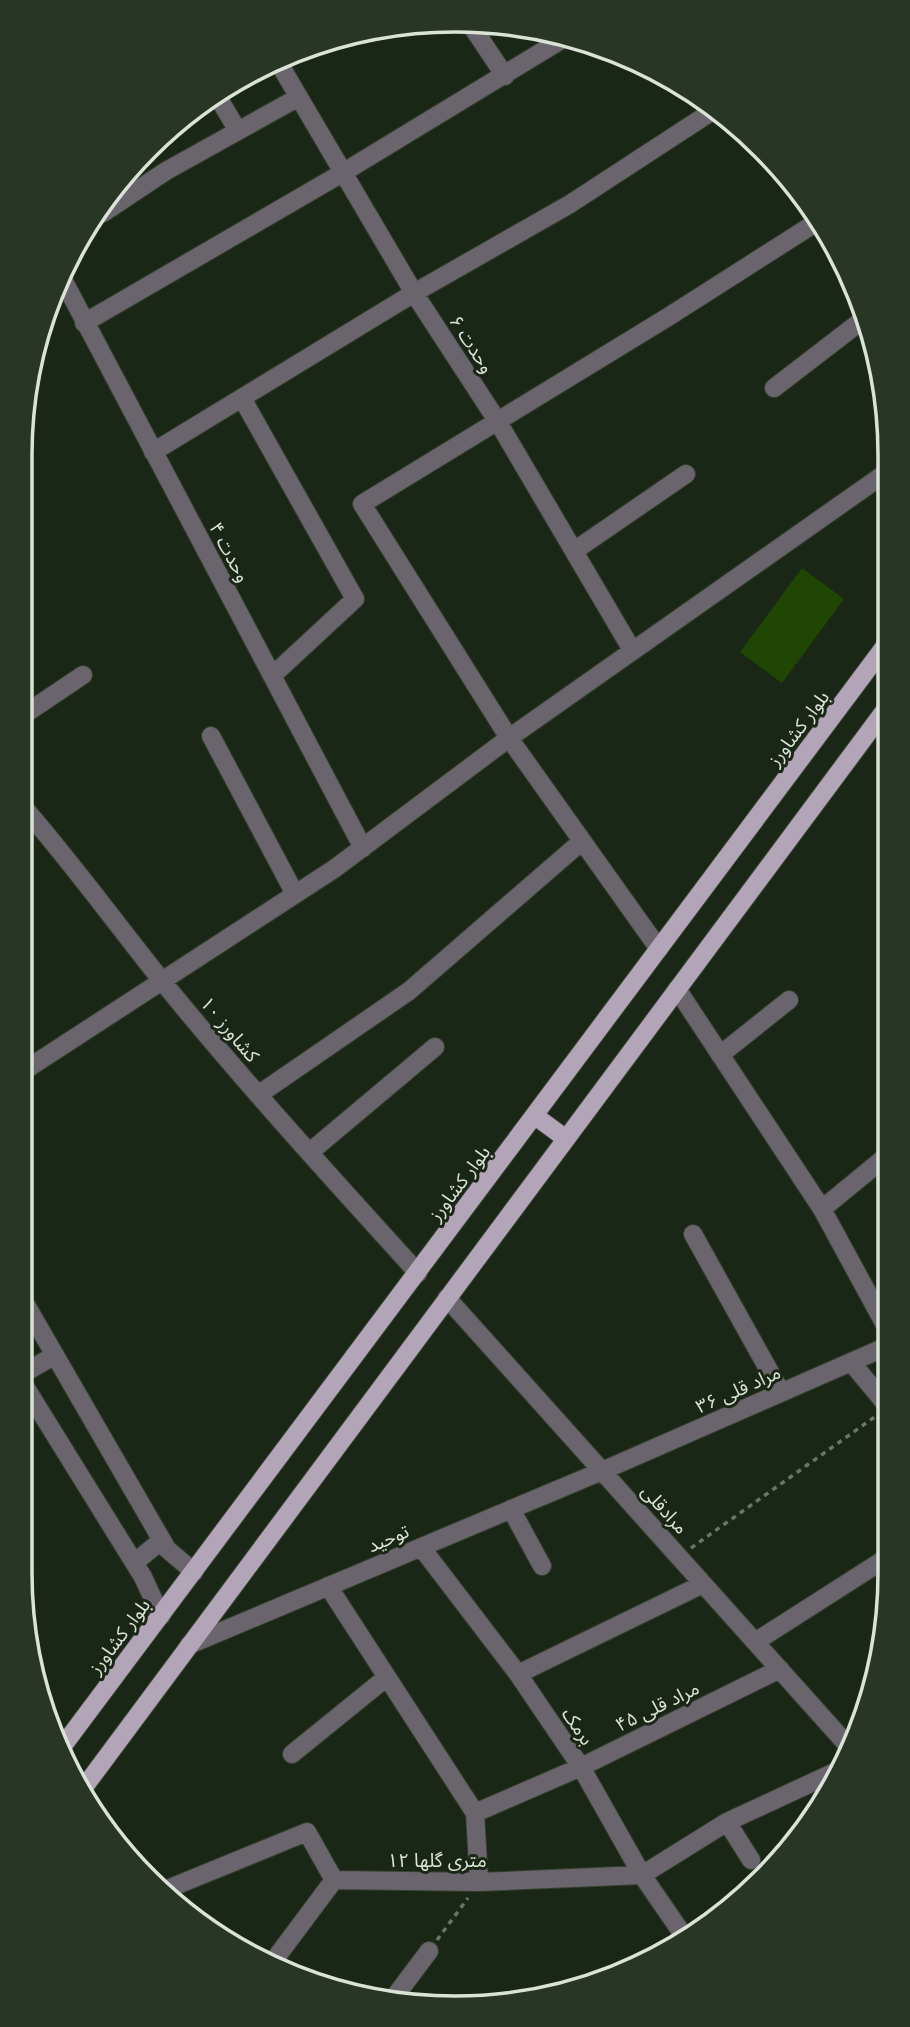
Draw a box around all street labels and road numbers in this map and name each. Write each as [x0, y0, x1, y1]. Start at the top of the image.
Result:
street label: وحدت ۶ [444, 310, 500, 378]
street label: وحدت ۴ [203, 517, 257, 587]
street label: بلوار کشاورز [760, 685, 835, 772]
street label: کشاورز ۱۰ [195, 991, 266, 1068]
street label: بلوار کشاورز [421, 1140, 496, 1227]
street label: مراد قلی ۳۶ [691, 1359, 785, 1419]
street label: مرادقلی [636, 1478, 694, 1540]
street label: توحید [363, 1518, 413, 1558]
street label: بلوار کشاورز [81, 1593, 156, 1680]
street label: مراد قلی ۴۵ [611, 1674, 703, 1738]
street label: برمک [556, 1702, 600, 1750]
street label: ۱۲ متری گلها [387, 1847, 487, 1873]

